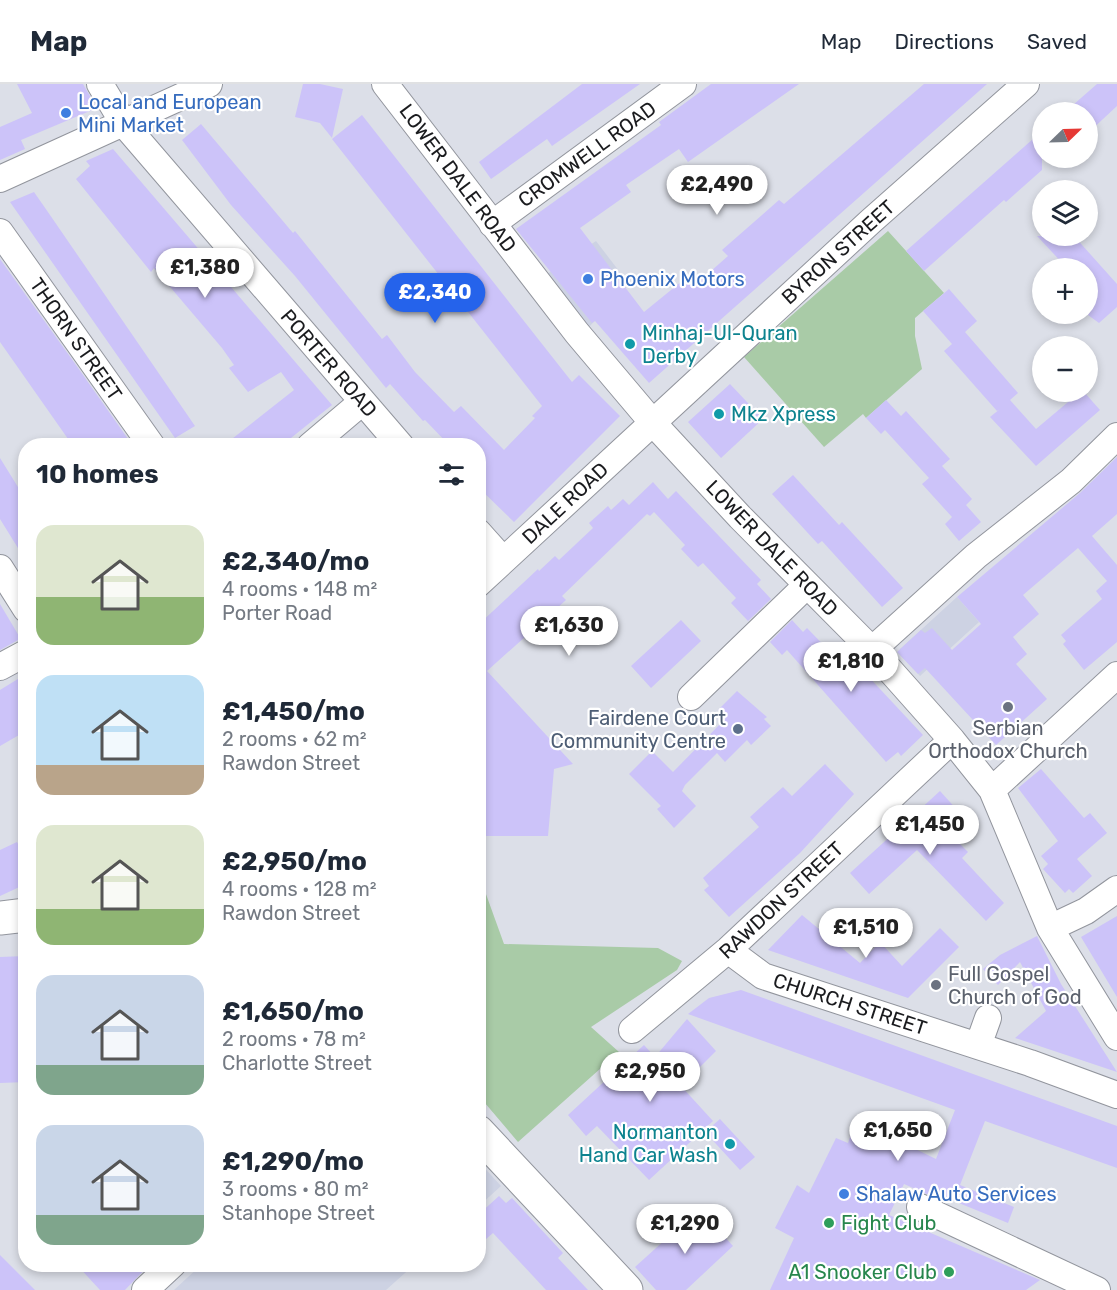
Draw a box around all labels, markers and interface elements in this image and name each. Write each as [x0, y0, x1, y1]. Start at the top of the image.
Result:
text: Map [30, 25, 87, 58]
text: Map [821, 29, 862, 54]
text: Directions [895, 29, 994, 54]
text: Saved [1027, 29, 1087, 54]
place label: Local and European Mini Market [78, 90, 262, 137]
street label: CROMWELL ROAD [513, 96, 661, 212]
street label: LOWER DALE ROAD [394, 99, 522, 257]
north arrow [1032, 102, 1098, 168]
map controls [1032, 102, 1098, 402]
marker: Local and European Mini Market [59, 106, 73, 120]
pin: £2,490 [668, 165, 766, 216]
text: £2,490 [681, 172, 753, 196]
button: layers [1032, 180, 1098, 246]
street label: BYRON STREET [776, 195, 900, 309]
pin: £1,380 [156, 248, 254, 299]
text: £1,380 [170, 255, 240, 279]
button: + [1032, 258, 1098, 324]
place label: Phoenix Motors [600, 267, 745, 291]
marker: Phoenix Motors [581, 272, 595, 286]
street label: THORN STREET [25, 273, 127, 405]
pin: £2,340 [386, 273, 484, 324]
text: £2,340 [398, 280, 472, 304]
street label: PORTER ROAD [276, 304, 382, 422]
place label: Minhaj-Ul-Quran Derby [642, 321, 798, 368]
button: − [1032, 336, 1098, 402]
marker: Minhaj-Ul-Quran Derby [623, 337, 637, 351]
place label: Mkz Xpress [731, 402, 836, 426]
marker: Mkz Xpress [712, 407, 726, 421]
street label: DALE ROAD [517, 457, 613, 549]
icon: filters [435, 458, 468, 491]
text: 10 homes [36, 459, 159, 490]
street label: LOWER DALE ROAD [701, 475, 843, 621]
text: £2,340/mo [222, 546, 369, 577]
icon: home [84, 549, 156, 621]
text: 4 rooms · 148 m² [222, 577, 377, 601]
text: Porter Road [222, 601, 332, 625]
pin: £1,630 [520, 606, 618, 657]
text: £1,630 [534, 613, 604, 637]
pin: £1,810 [802, 642, 900, 693]
text: £1,810 [818, 649, 884, 673]
text: £1,450/mo [222, 696, 365, 727]
icon: home [84, 699, 156, 771]
marker: Serbian Orthodox Church [1001, 700, 1015, 714]
place label: Fairdene Court Community Centre [550, 706, 726, 753]
place label: Serbian Orthodox Church [928, 716, 1088, 763]
marker: Fairdene Court Community Centre [731, 722, 745, 736]
text: 2 rooms · 62 m² [222, 727, 367, 751]
text: Rawdon Street [222, 751, 360, 775]
pin: £1,450 [881, 805, 979, 856]
text: £1,450 [895, 812, 965, 836]
street label: RAWDON STREET [714, 836, 848, 964]
text: £2,950/mo [222, 846, 367, 877]
icon: home [84, 849, 156, 921]
text: 4 rooms · 128 m² [222, 877, 377, 901]
text: Rawdon Street [222, 901, 360, 925]
pin: £1,510 [817, 908, 915, 959]
text: £1,510 [833, 915, 899, 939]
place label: Full Gospel Church of God [948, 962, 1082, 1009]
street label: CHURCH STREET [770, 968, 930, 1040]
marker: Full Gospel Church of God [929, 978, 943, 992]
text: £1,650/mo [222, 996, 364, 1027]
icon: home [84, 999, 156, 1071]
text: 2 rooms · 78 m² [222, 1027, 366, 1051]
text: Charlotte Street [222, 1051, 372, 1075]
pin: £2,950 [601, 1052, 699, 1103]
text: £2,950 [614, 1059, 686, 1083]
pin: £1,650 [849, 1111, 947, 1162]
text: £1,650 [863, 1118, 933, 1142]
place label: Normanton Hand Car Wash [579, 1120, 718, 1167]
marker: Normanton Hand Car Wash [723, 1137, 737, 1151]
text: £1,290/mo [222, 1146, 364, 1177]
icon: home [84, 1149, 156, 1221]
text: 3 rooms · 80 m² [222, 1177, 369, 1201]
place label: Shalaw Auto Services [856, 1182, 1057, 1206]
marker: Shalaw Auto Services [837, 1187, 851, 1201]
text: Stanhope Street [222, 1201, 375, 1225]
pin: £1,290 [636, 1204, 734, 1255]
text: £1,290 [650, 1211, 720, 1235]
place label: Fight Club [841, 1211, 936, 1235]
marker: Fight Club [822, 1216, 836, 1230]
place label: A1 Snooker Club [788, 1260, 937, 1284]
marker: A1 Snooker Club [942, 1265, 956, 1279]

